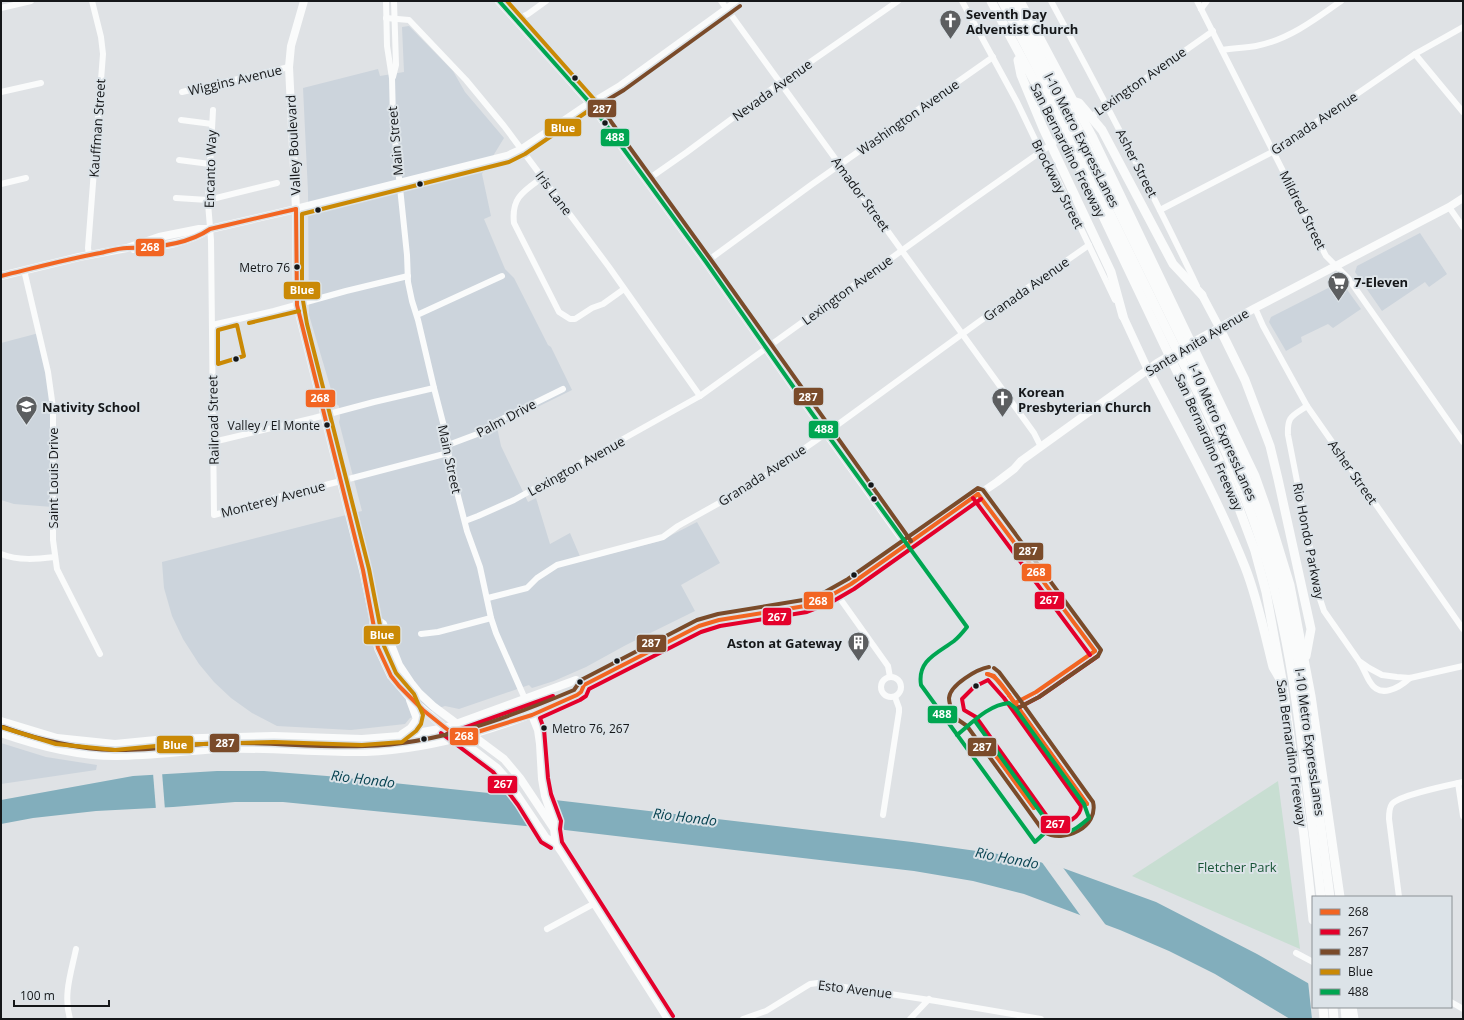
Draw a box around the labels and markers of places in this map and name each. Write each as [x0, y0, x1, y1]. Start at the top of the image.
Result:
place label: Seventh Day Adventist Church [966, 5, 1078, 38]
church icon: Seventh Day Adventist Church [937, 8, 963, 41]
unlabelled marker [570, 73, 580, 83]
unlabelled marker [600, 118, 610, 128]
unlabelled marker [415, 179, 425, 189]
unlabelled marker [313, 205, 323, 215]
place label: Metro 76 [239, 259, 290, 276]
marker: Metro 76 [292, 262, 302, 272]
supermarket icon: 7-Eleven [1325, 269, 1351, 302]
place label: 7-Eleven [1354, 273, 1408, 291]
unlabelled marker [231, 354, 241, 364]
place label: Korean Presbyterian Church [1018, 383, 1151, 416]
church icon: Korean Presbyterian Church [989, 386, 1015, 419]
school or university icon: Nativity School [14, 394, 40, 427]
place label: Nativity School [42, 398, 140, 416]
place label: Valley / El Monte [228, 417, 320, 434]
marker: Valley / El Monte [322, 420, 332, 430]
unlabelled marker [866, 480, 876, 490]
unlabelled marker [869, 494, 879, 504]
unlabelled marker [849, 570, 859, 580]
building icon: Aston at Gateway [845, 630, 871, 663]
place label: Aston at Gateway [727, 634, 843, 652]
unlabelled marker [612, 656, 622, 666]
unlabelled marker [575, 677, 585, 687]
unlabelled marker [971, 681, 981, 691]
place label: Metro 76, 267 [552, 720, 630, 737]
marker: Metro 76, 267 [539, 723, 549, 733]
unlabelled marker [419, 734, 429, 744]

